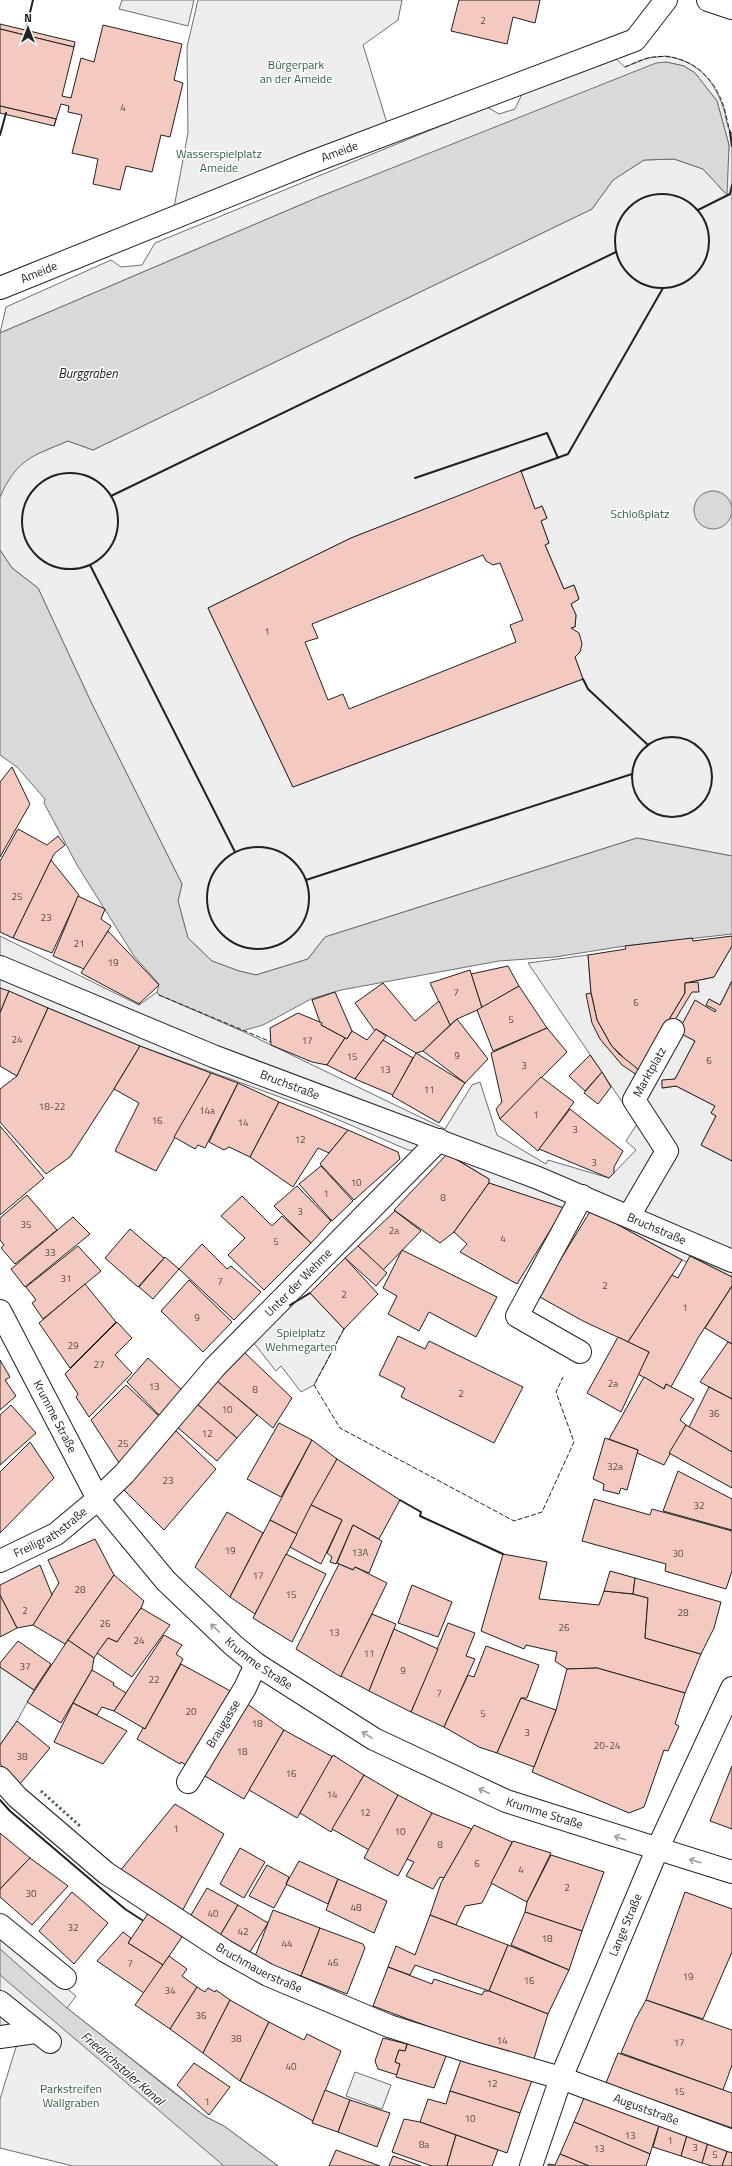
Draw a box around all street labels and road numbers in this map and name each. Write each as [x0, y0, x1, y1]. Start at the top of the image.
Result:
street label: Ameide [318, 135, 361, 167]
street label: Ameide [17, 256, 60, 288]
street label: Marktplatz [627, 1043, 671, 1101]
street label: Bruchstraße [257, 1065, 323, 1104]
street label: Bruchstraße [624, 1207, 689, 1249]
street label: Unter der Wehme [260, 1244, 336, 1321]
street label: Krumme Straße [29, 1376, 82, 1456]
street label: Freiligrathstraße [10, 1502, 91, 1562]
street label: Krumme Straße [221, 1632, 297, 1694]
street label: Braugasse [201, 1696, 245, 1751]
street label: Krumme Straße [504, 1792, 586, 1834]
street label: Lange Straße [603, 1890, 647, 1959]
street label: Bruchmauerstraße [212, 1937, 306, 1997]
street label: Auguststraße [611, 2088, 682, 2130]

